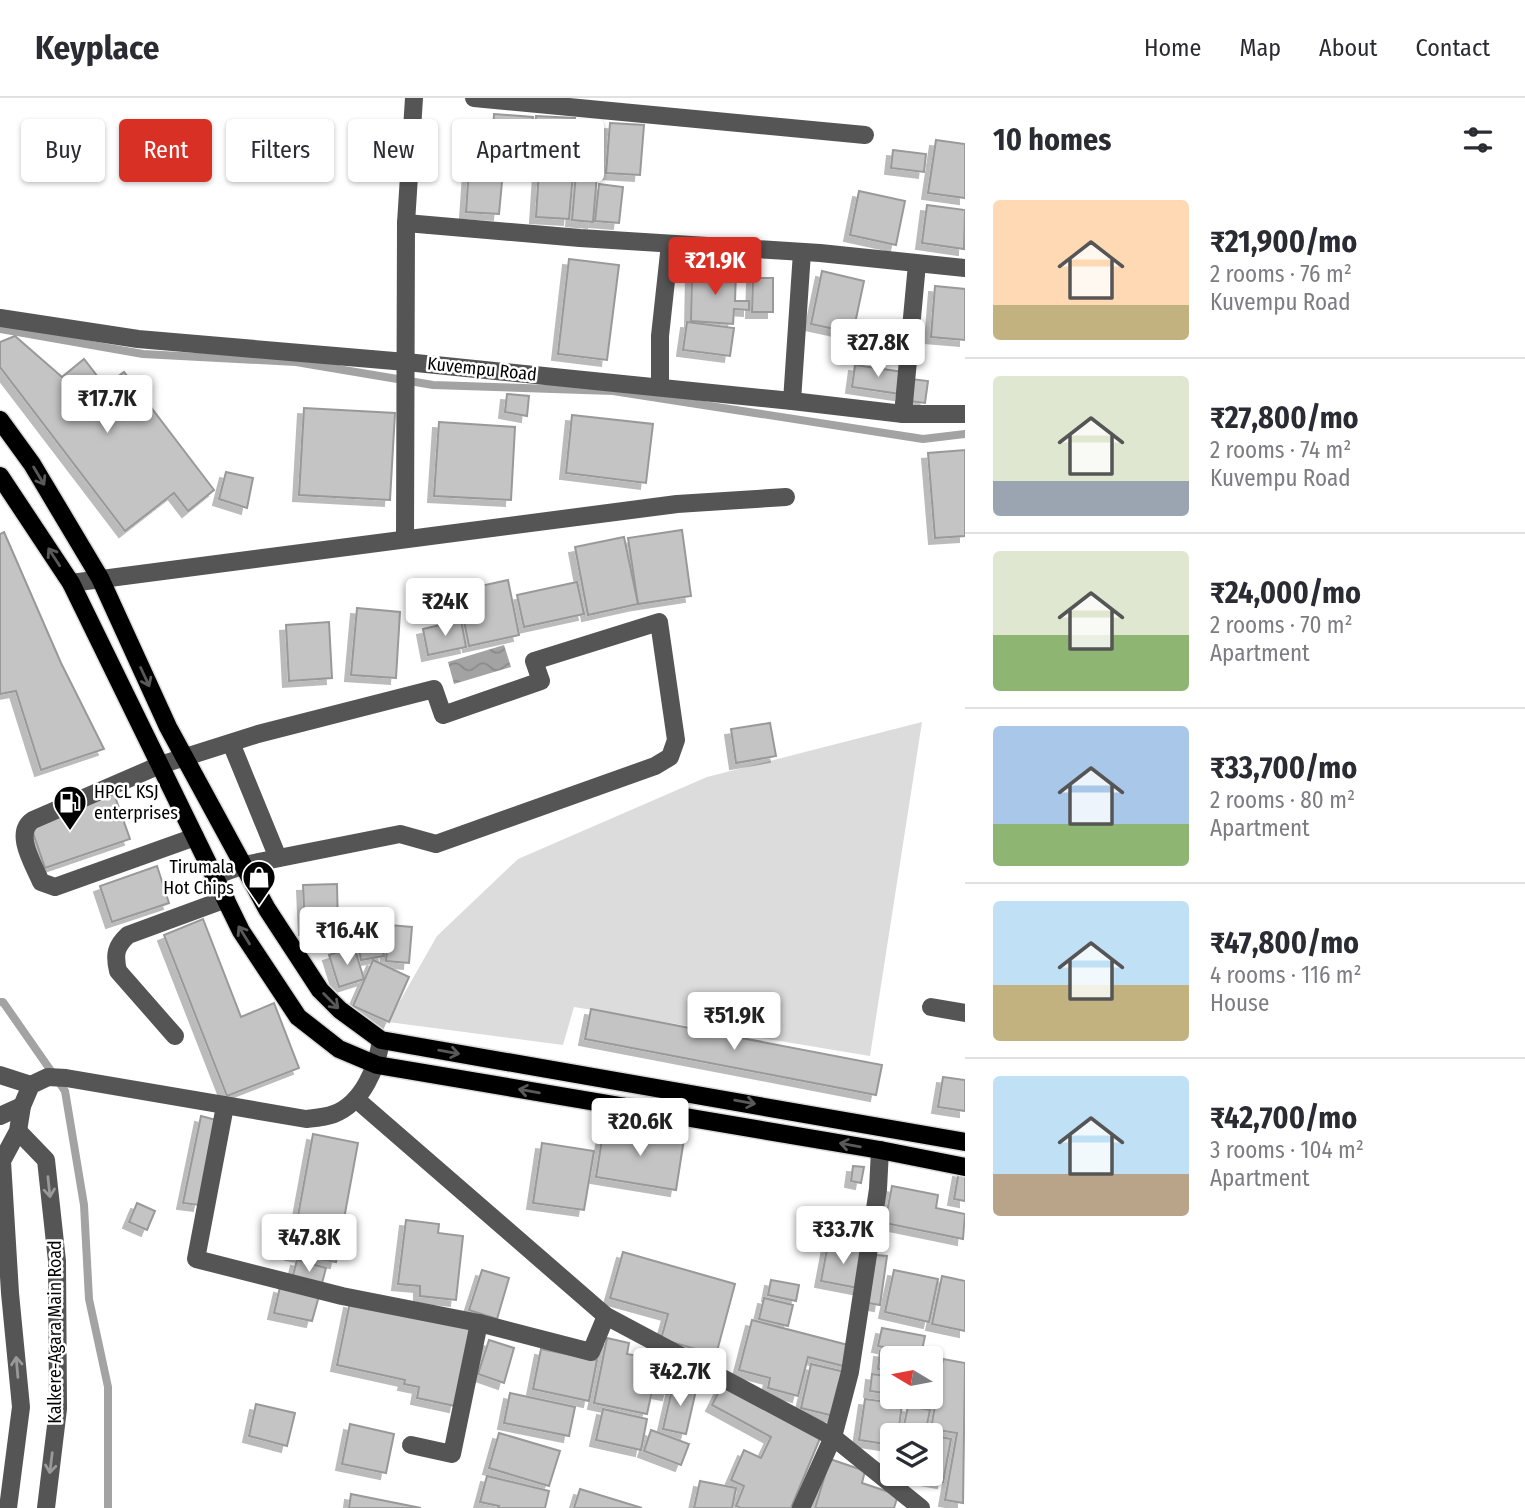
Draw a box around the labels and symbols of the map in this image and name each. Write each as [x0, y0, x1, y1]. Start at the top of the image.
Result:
pin: ₹21.9K [658, 238, 772, 297]
pin: ₹27.8K [821, 320, 935, 379]
street label: Kuvempu Road [426, 352, 538, 386]
pin: ₹17.7K [50, 376, 164, 435]
one-way arrow [33, 465, 47, 485]
one-way arrow [46, 548, 60, 568]
pin: ₹24K [404, 578, 486, 638]
one-way arrow [139, 666, 152, 687]
place label: HPCL KSJ enterprises [94, 781, 178, 824]
fuel station icon: HPCL KSJ enterprises [51, 783, 89, 832]
place label: Tirumala Hot Chips [163, 856, 234, 899]
shop icon: Tirumala Hot Chips [240, 858, 278, 907]
pin: ₹16.4K [290, 908, 404, 967]
one-way arrow [237, 926, 251, 946]
one-way arrow [322, 992, 339, 1009]
pin: ₹51.9K [677, 992, 791, 1052]
one-way arrow [437, 1046, 460, 1059]
one-way arrow [518, 1083, 541, 1097]
one-way arrow [733, 1096, 756, 1109]
pin: ₹20.6K [583, 1098, 697, 1158]
one-way arrow [839, 1138, 862, 1151]
one-way arrow [43, 1176, 56, 1198]
pin: ₹33.7K [786, 1206, 900, 1266]
pin: ₹47.8K [252, 1214, 366, 1274]
street label: Kalkere-Agara Main Road [44, 1240, 66, 1424]
north arrow [880, 1346, 943, 1409]
pin: ₹42.7K [623, 1348, 737, 1408]
one-way arrow [10, 1356, 23, 1379]
one-way arrow [45, 1451, 58, 1474]

